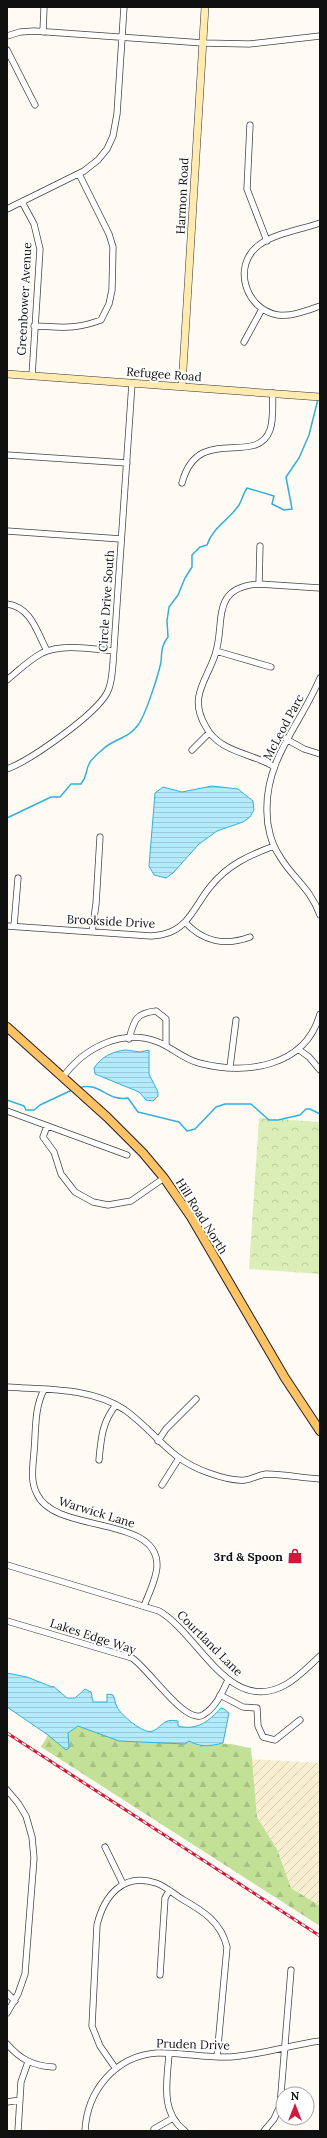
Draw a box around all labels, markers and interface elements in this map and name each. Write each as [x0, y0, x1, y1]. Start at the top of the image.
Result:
street label: Harmon Road [173, 157, 191, 235]
street label: Greenbower Avenue [14, 241, 34, 356]
street label: Refugee Road [126, 364, 202, 384]
street label: Circle Drive South [95, 550, 117, 652]
street label: McLeod Parc [259, 691, 307, 763]
street label: Brookside Drive [66, 911, 156, 931]
street label: Hill Road North [173, 1175, 231, 1257]
street label: Warwick Lane [57, 1493, 137, 1531]
shop icon: 3rd & Spoon [286, 1547, 304, 1565]
place label: 3rd & Spoon [214, 1549, 283, 1564]
street label: Courtland Lane [174, 1607, 246, 1679]
street label: Lakes Edge Way [48, 1615, 139, 1657]
street label: Pruden Drive [156, 2035, 231, 2053]
north arrow [275, 2086, 315, 2126]
text: N [291, 2089, 300, 2103]

